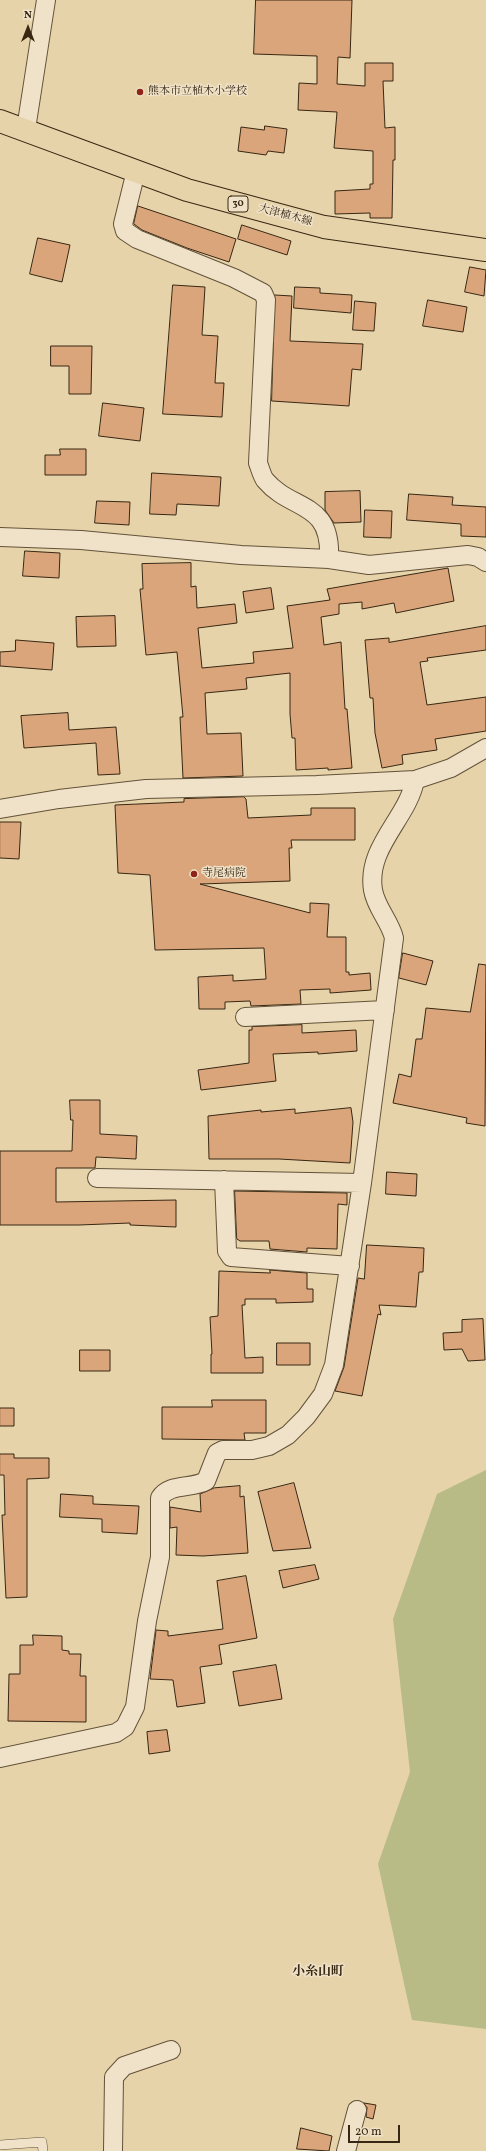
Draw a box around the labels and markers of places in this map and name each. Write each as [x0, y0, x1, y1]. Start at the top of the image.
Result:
place label: 熊本市立植木小学校 [148, 85, 247, 99]
marker: 熊本市立植木小学校 [135, 87, 145, 97]
place label: 寺尾病院 [202, 867, 246, 881]
marker: 寺尾病院 [189, 869, 199, 879]

